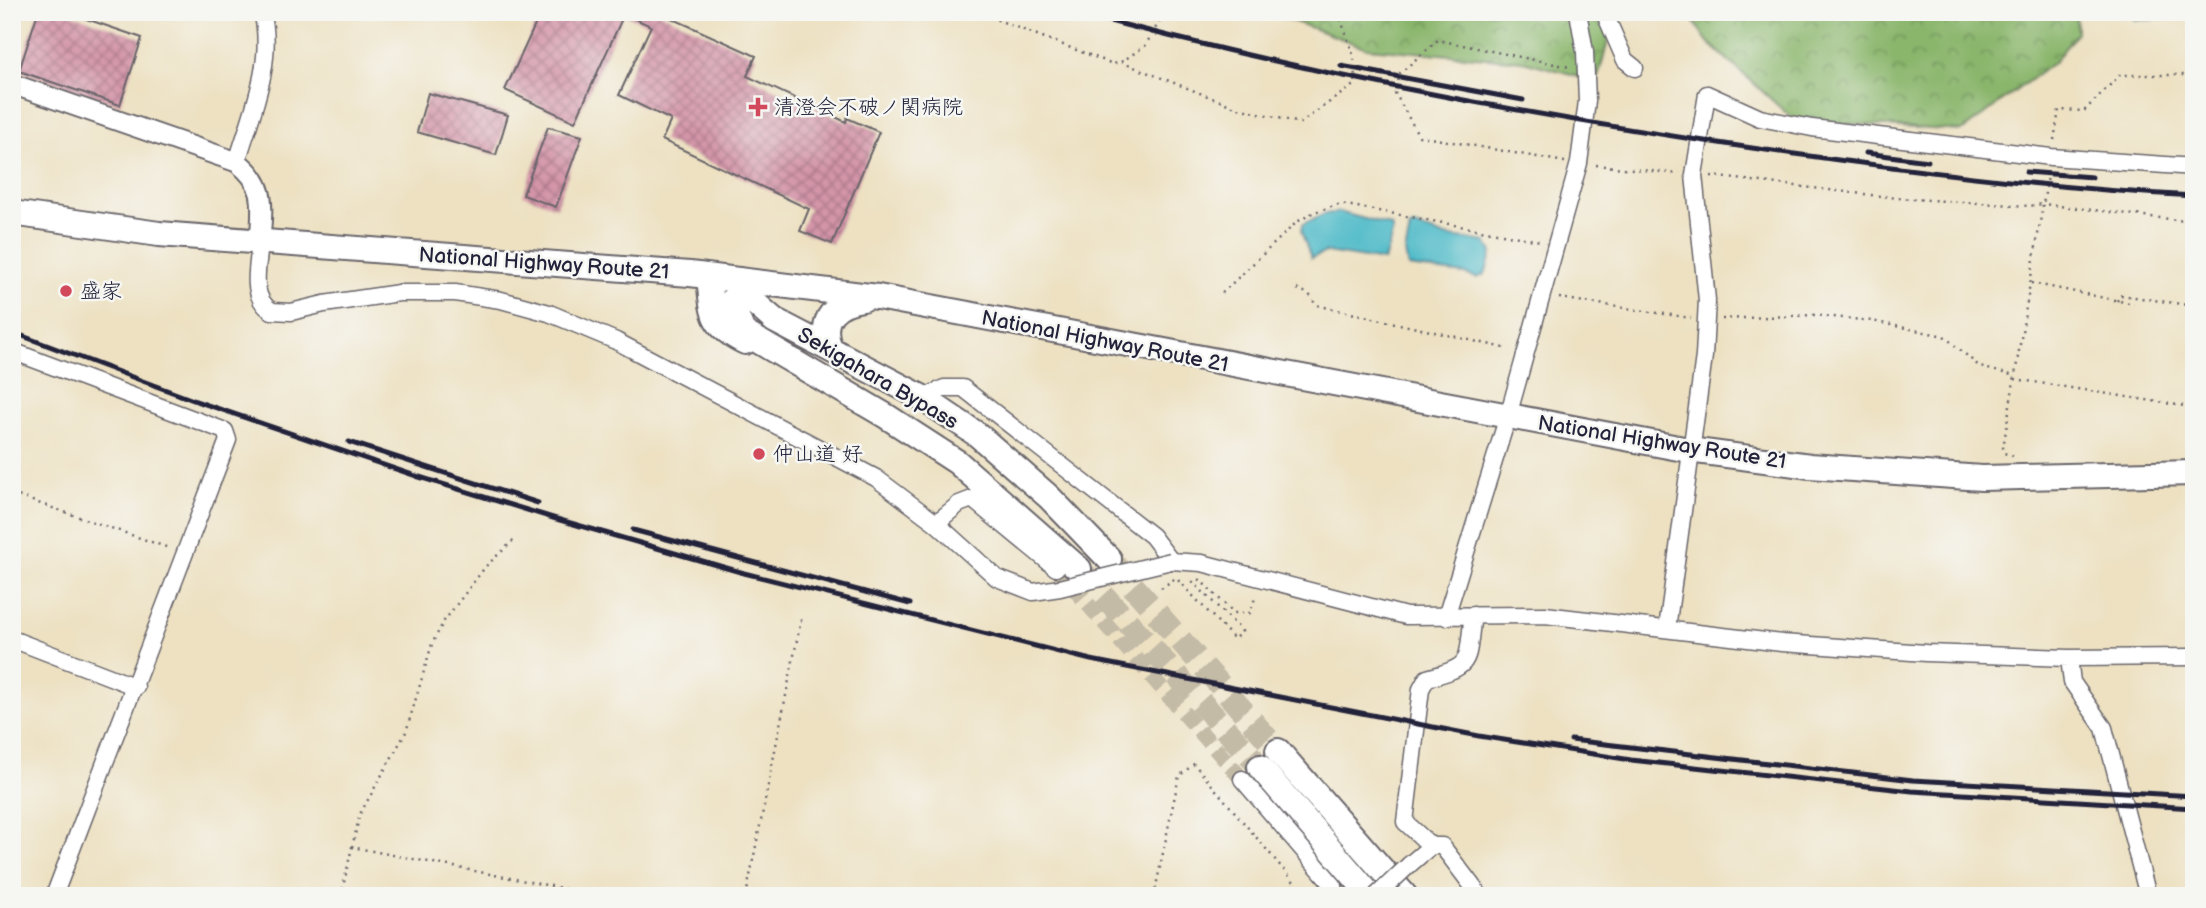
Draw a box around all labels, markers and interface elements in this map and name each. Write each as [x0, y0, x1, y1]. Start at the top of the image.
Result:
place label: 清澄会不破ノ関病院 [774, 95, 963, 120]
marker: 清澄会不破ノ関病院 [748, 97, 768, 117]
street label: National Highway Route 21 [418, 242, 670, 285]
place label: 盛家 [80, 279, 122, 304]
marker: 盛家 [58, 283, 74, 299]
street label: National Highway Route 21 [979, 305, 1230, 378]
street label: Sekigahara Bypass [793, 322, 963, 435]
street label: National Highway Route 21 [1536, 411, 1788, 474]
place label: 仲山道 好 [773, 442, 863, 467]
marker: 仲山道 好 [751, 446, 767, 462]

